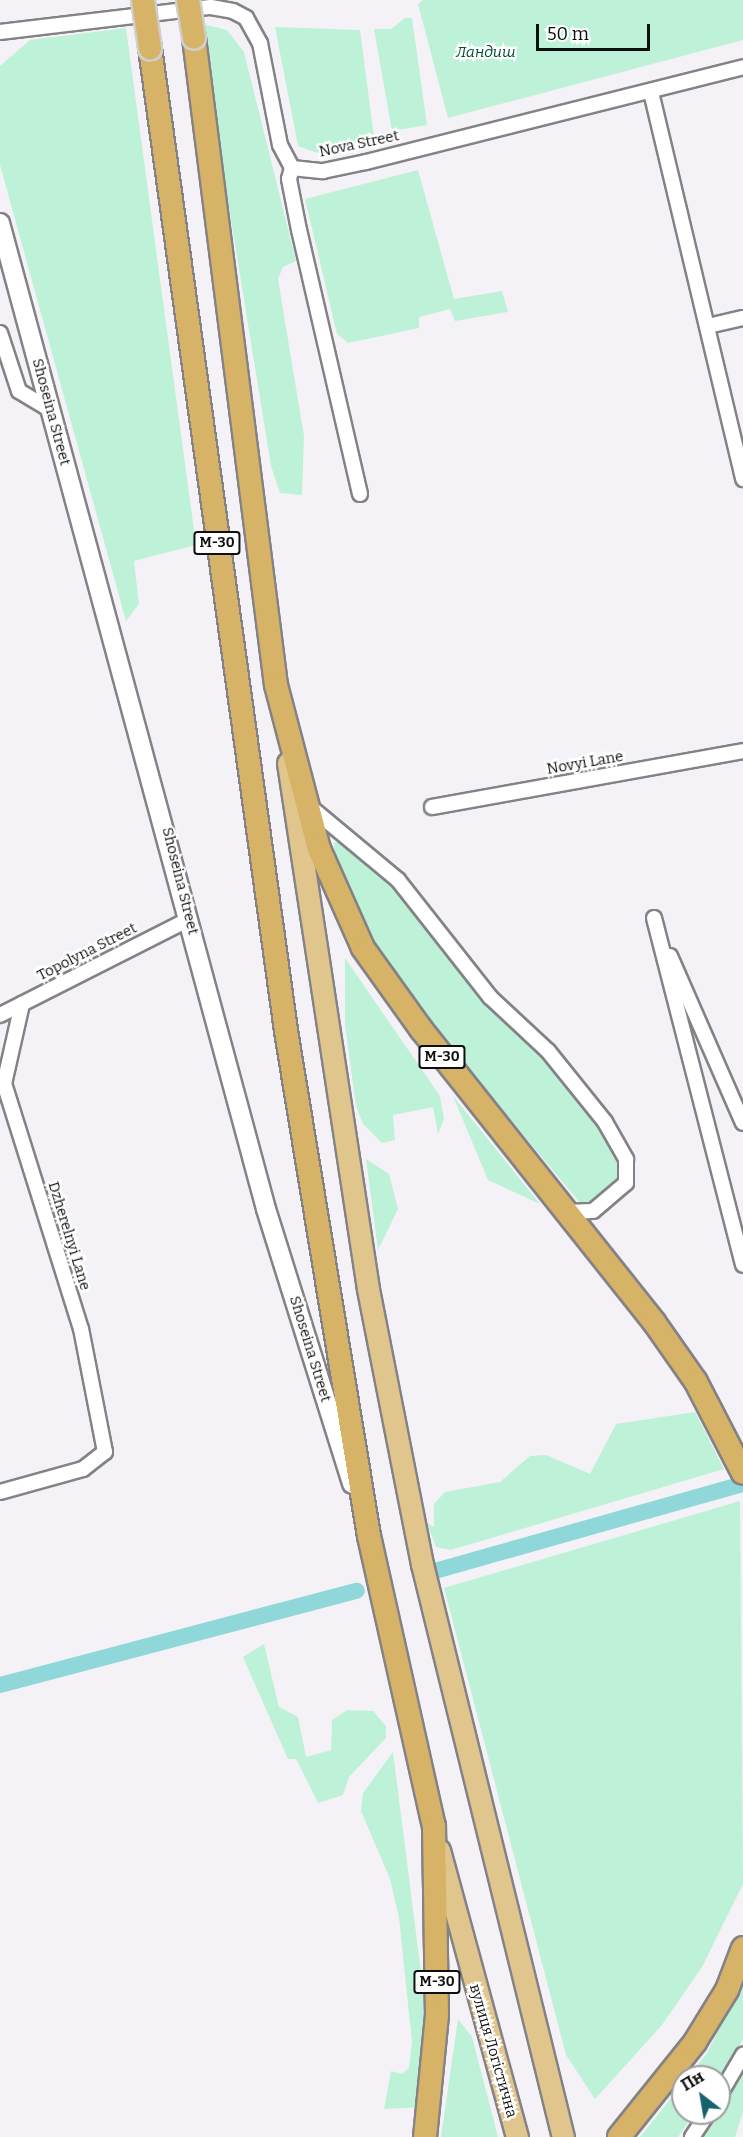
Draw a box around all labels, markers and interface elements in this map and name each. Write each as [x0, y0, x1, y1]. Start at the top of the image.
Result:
scale bar [539, 12, 653, 50]
text: 50 m [547, 23, 589, 45]
park label: Ландиш [456, 44, 516, 62]
street label: Nova Street [317, 127, 401, 161]
street label: Shoseina Street [28, 357, 74, 467]
road number: М-30 [193, 532, 241, 554]
street label: Novyi Lane [545, 747, 625, 779]
street label: Shoseina Street [158, 826, 202, 936]
street label: Topolyna Street [34, 919, 140, 985]
road number: М-30 [418, 1046, 466, 1068]
street label: Dzherelnyi Lane [44, 1180, 94, 1292]
street label: Shoseina Street [285, 1294, 335, 1404]
road number: М-30 [413, 1971, 461, 1993]
street label: вулиця Логістична [465, 1982, 521, 2120]
north arrow [671, 2065, 731, 2125]
text: Пн [678, 2067, 707, 2095]

